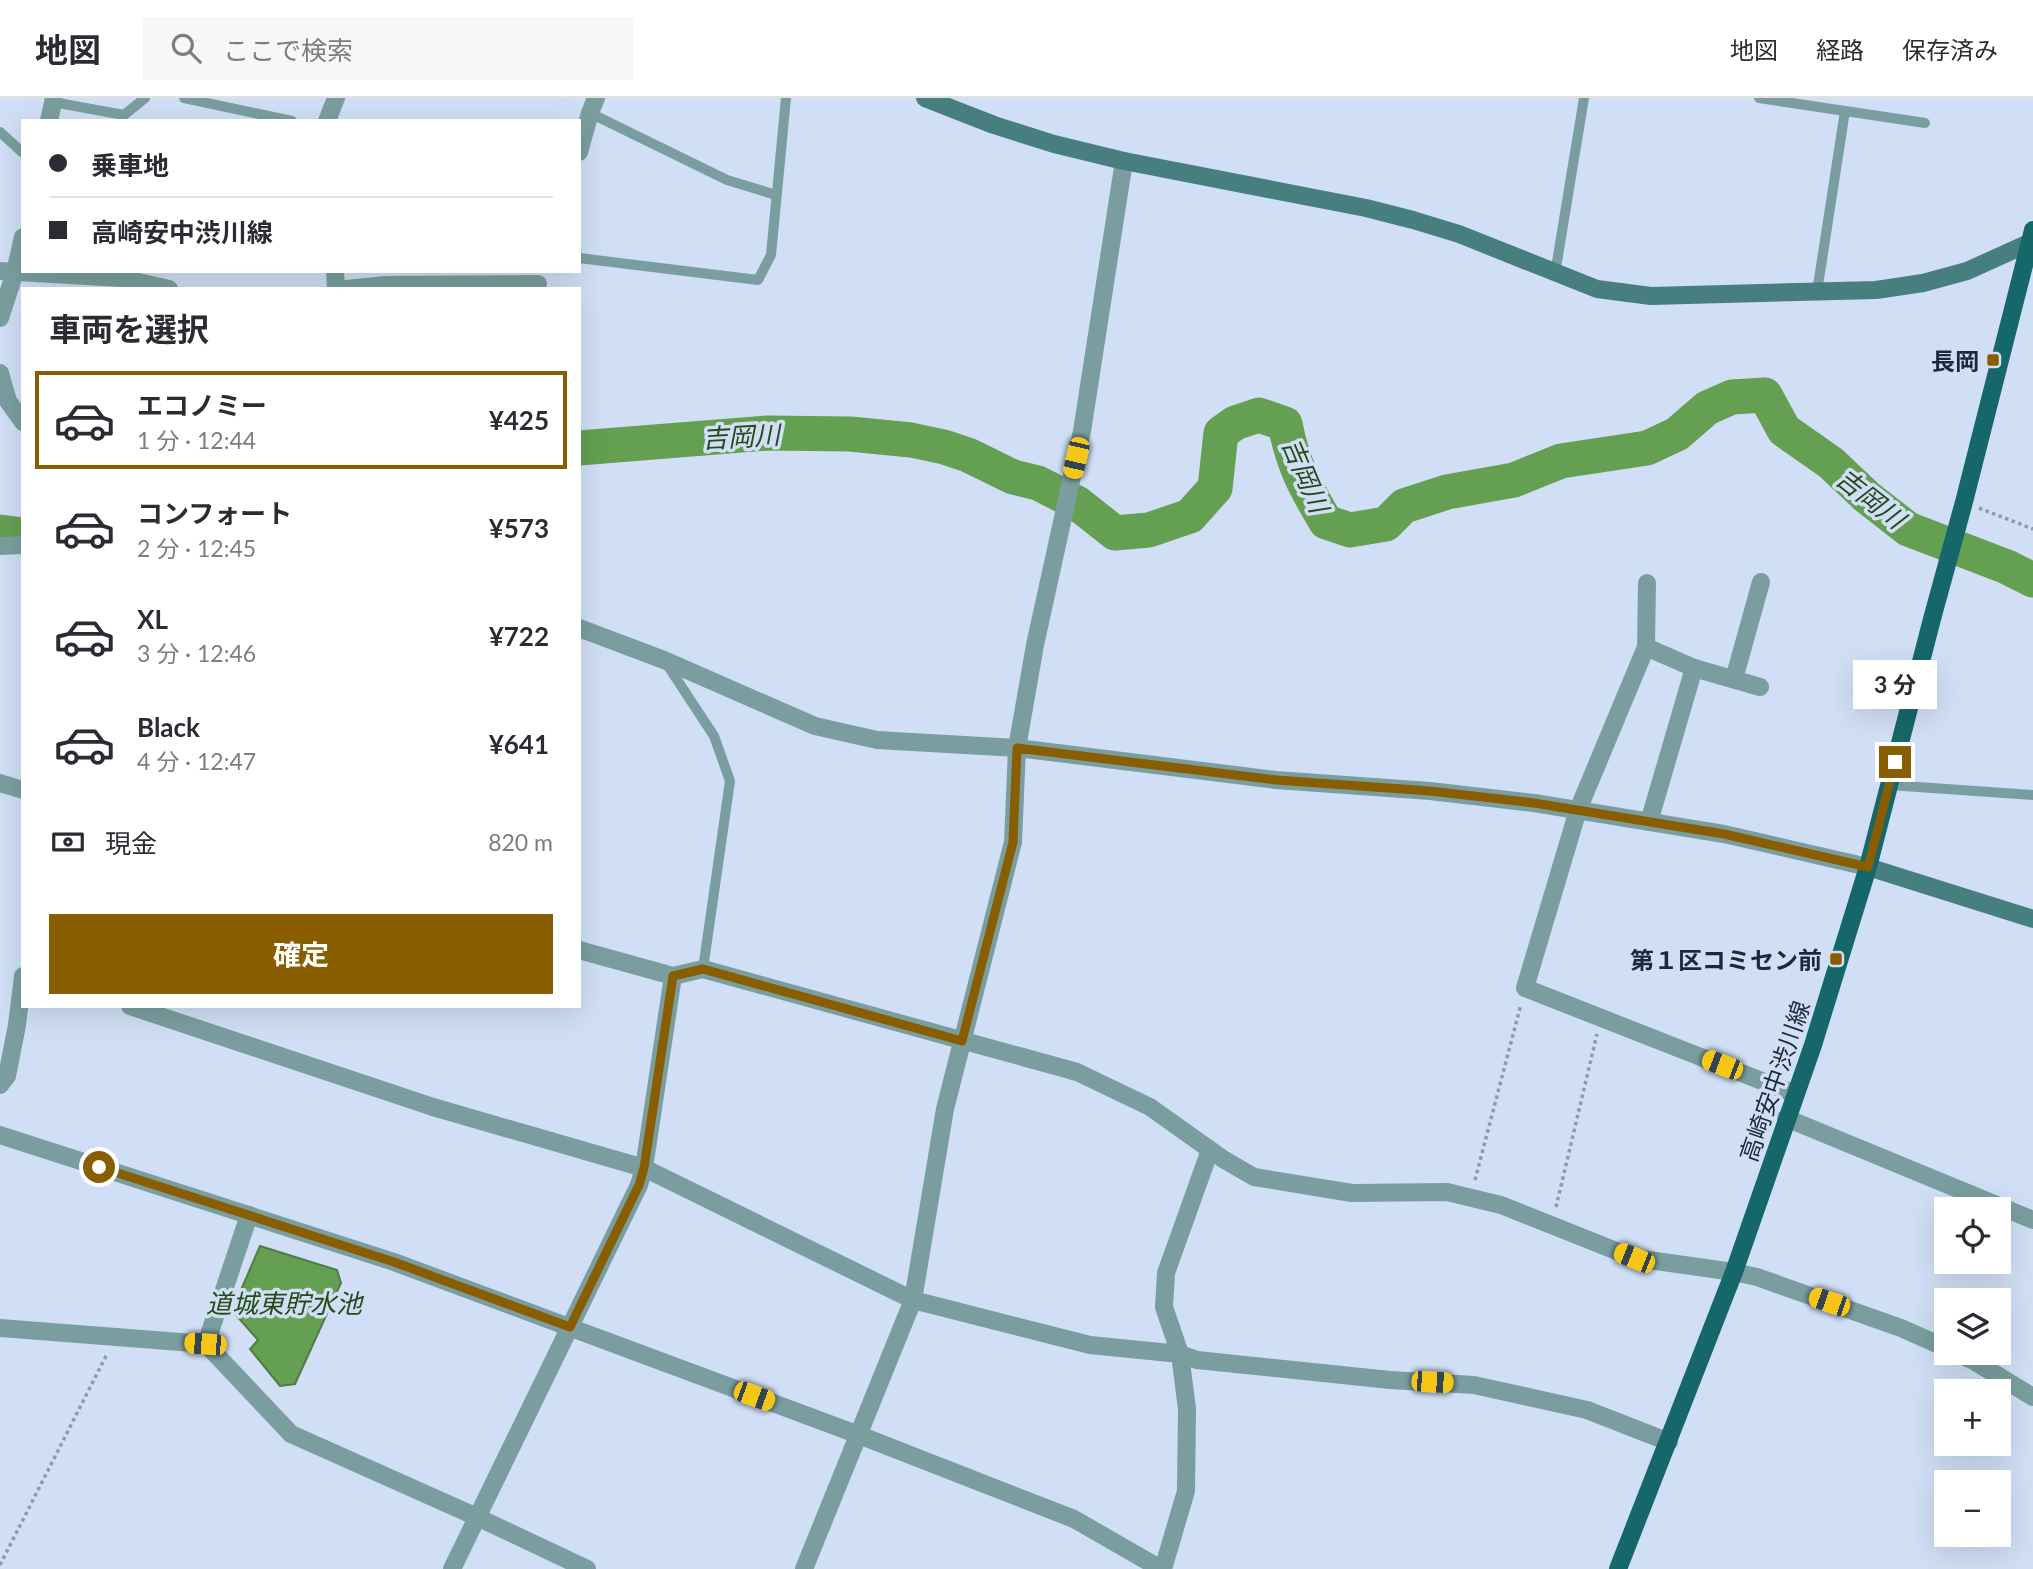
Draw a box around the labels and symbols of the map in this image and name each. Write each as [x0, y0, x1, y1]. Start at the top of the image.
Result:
place label: 長岡 [1931, 346, 1979, 375]
marker: 長岡 [1985, 352, 2001, 368]
water label: 吉岡川 [701, 418, 784, 454]
water label: 吉岡川 [1276, 433, 1337, 520]
car [1062, 435, 1091, 481]
water label: 吉岡川 [1830, 461, 1914, 536]
callout: 3 分 [1853, 660, 1937, 710]
route end [1879, 746, 1911, 778]
place label: 第１区コミセン前 [1630, 945, 1822, 974]
marker: 第１区コミセン前 [1828, 951, 1844, 967]
street label: 高崎安中渋川線 [1733, 997, 1815, 1165]
car [1699, 1048, 1746, 1082]
route start [83, 1151, 115, 1183]
car [1611, 1240, 1658, 1276]
car [1806, 1285, 1853, 1319]
water label: 道城東貯水池 [206, 1287, 365, 1319]
car [184, 1332, 227, 1356]
car [1411, 1370, 1454, 1394]
car [731, 1379, 778, 1413]

